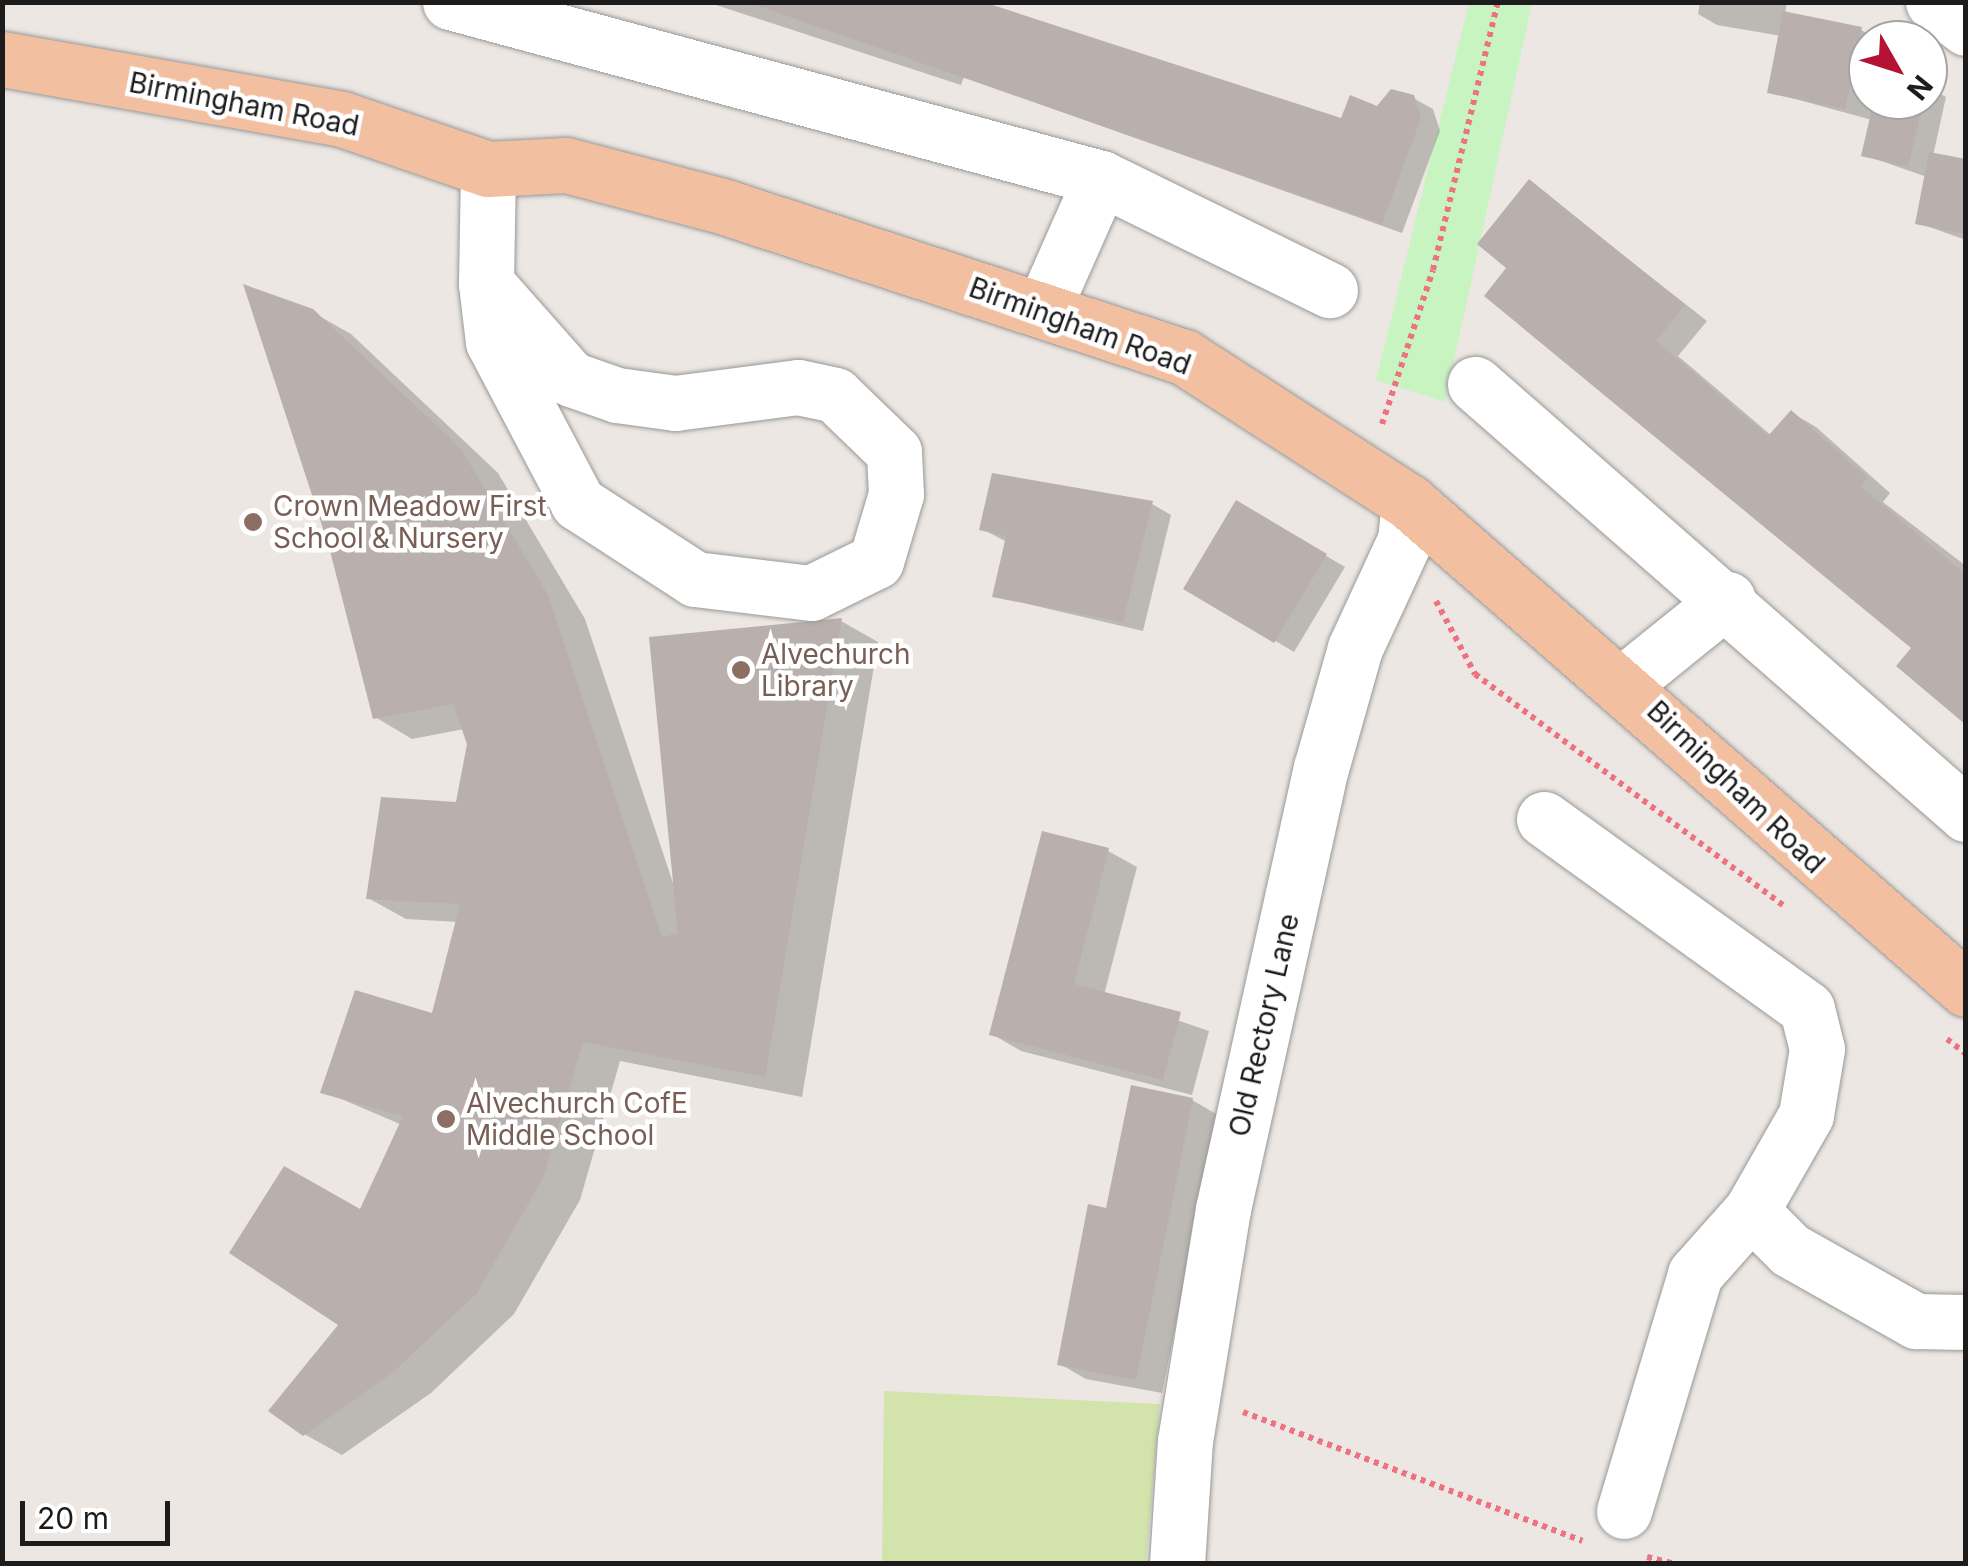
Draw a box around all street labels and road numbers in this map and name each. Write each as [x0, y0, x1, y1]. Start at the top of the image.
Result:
street label: Birmingham Road [126, 65, 362, 143]
street label: Birmingham Road [965, 270, 1195, 382]
street label: Birmingham Road [1640, 694, 1832, 880]
street label: Old Rectory Lane [1222, 910, 1306, 1140]

